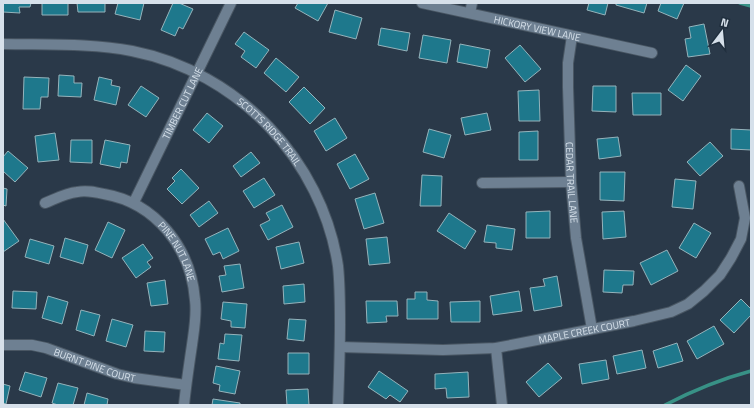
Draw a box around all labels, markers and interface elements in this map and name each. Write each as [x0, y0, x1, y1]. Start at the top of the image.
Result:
street label: HICKORY VIEW LANE [492, 12, 582, 45]
north arrow [702, 12, 742, 52]
text: N [719, 14, 731, 31]
street label: TIMBER CUT LANE [159, 64, 207, 142]
street label: SCOTTS RIDGE TRAIL [234, 94, 305, 169]
street label: CEDAR TRAIL LANE [562, 142, 582, 224]
street label: PINE NUT LANE [155, 218, 199, 283]
street label: MAPLE CREEK COURT [537, 315, 632, 348]
street label: BURNT PINE COURT [52, 344, 138, 386]

